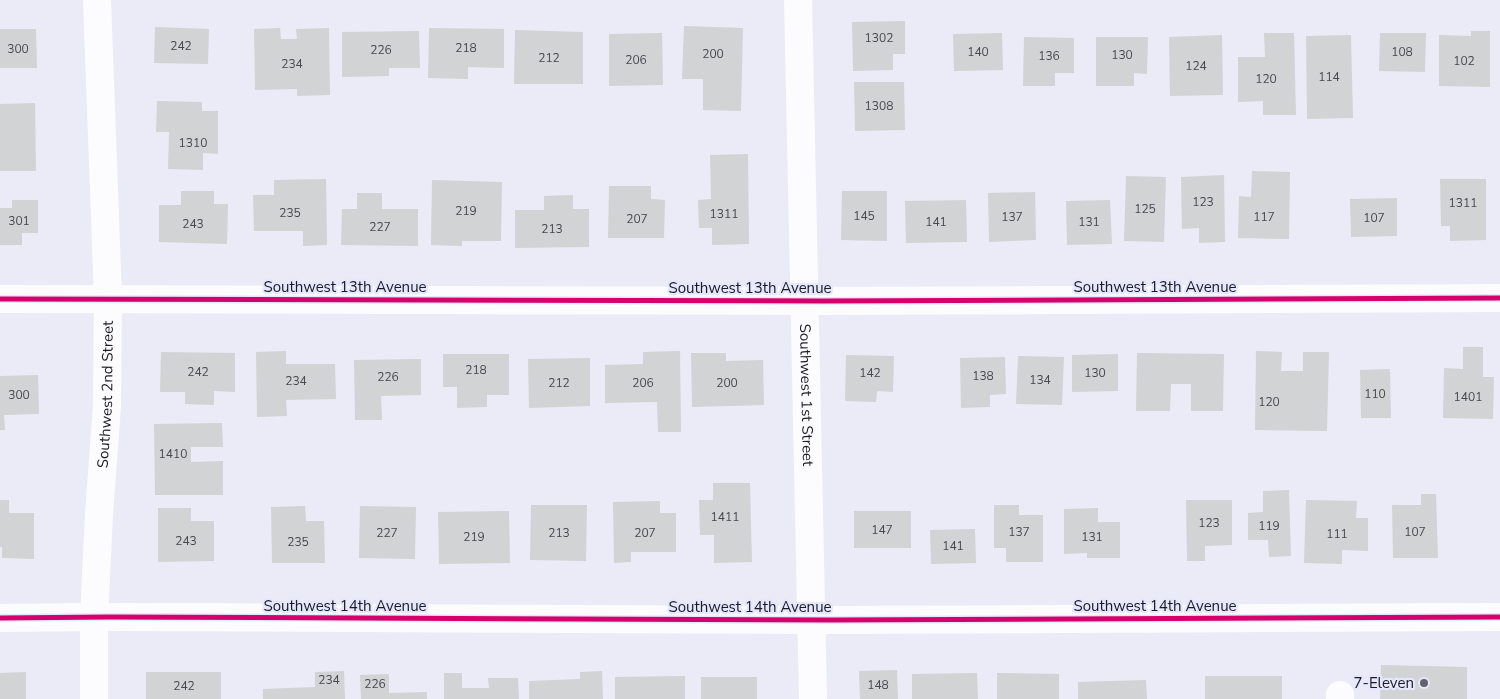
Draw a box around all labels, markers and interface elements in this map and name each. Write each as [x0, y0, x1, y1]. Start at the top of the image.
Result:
house number: 1302 [865, 30, 893, 46]
house number: 242 [170, 38, 192, 54]
house number: 218 [455, 40, 477, 56]
house number: 300 [7, 41, 29, 57]
house number: 226 [370, 42, 392, 58]
house number: 140 [967, 44, 989, 60]
house number: 108 [1391, 44, 1413, 60]
house number: 200 [702, 46, 724, 62]
house number: 130 [1111, 47, 1133, 63]
house number: 136 [1038, 48, 1060, 64]
house number: 212 [538, 50, 560, 66]
house number: 206 [625, 52, 647, 68]
house number: 102 [1453, 53, 1475, 69]
house number: 234 [281, 56, 303, 72]
house number: 124 [1185, 58, 1207, 74]
house number: 114 [1318, 69, 1340, 85]
house number: 120 [1255, 71, 1277, 87]
house number: 1308 [865, 98, 893, 114]
house number: 1310 [179, 135, 207, 151]
house number: 123 [1192, 194, 1214, 210]
house number: 1311 [1449, 195, 1477, 211]
house number: 125 [1134, 201, 1156, 217]
house number: 219 [455, 203, 477, 219]
house number: 235 [279, 205, 301, 221]
house number: 1311 [710, 206, 738, 222]
house number: 145 [853, 208, 875, 224]
house number: 137 [1001, 209, 1023, 225]
house number: 117 [1253, 209, 1275, 225]
house number: 107 [1363, 210, 1385, 226]
house number: 207 [626, 211, 648, 227]
house number: 301 [8, 213, 30, 229]
house number: 141 [925, 214, 947, 230]
house number: 131 [1078, 214, 1100, 230]
house number: 243 [182, 216, 204, 232]
house number: 227 [369, 219, 391, 235]
house number: 213 [541, 221, 563, 237]
street label: Southwest 13th Avenue [263, 277, 427, 297]
street label: Southwest 13th Avenue [1073, 277, 1237, 297]
street label: Southwest 13th Avenue [668, 278, 832, 298]
street label: Southwest 2nd Street [92, 320, 118, 469]
street label: Southwest 1st Street [795, 323, 818, 467]
house number: 218 [465, 362, 487, 378]
house number: 242 [187, 364, 209, 380]
house number: 142 [859, 365, 881, 381]
house number: 130 [1084, 365, 1106, 381]
house number: 138 [972, 368, 994, 384]
house number: 226 [377, 369, 399, 385]
house number: 134 [1029, 372, 1051, 388]
house number: 234 [285, 373, 307, 389]
house number: 212 [548, 375, 570, 391]
house number: 206 [632, 375, 654, 391]
house number: 200 [716, 375, 738, 391]
house number: 110 [1364, 386, 1386, 402]
house number: 300 [8, 387, 30, 403]
house number: 1401 [1454, 389, 1482, 405]
house number: 120 [1258, 394, 1280, 410]
house number: 1410 [159, 446, 187, 462]
house number: 1411 [711, 509, 739, 525]
house number: 123 [1198, 515, 1220, 531]
house number: 119 [1258, 518, 1280, 534]
house number: 147 [871, 522, 893, 538]
house number: 137 [1008, 524, 1030, 540]
house number: 107 [1404, 524, 1426, 540]
house number: 227 [376, 525, 398, 541]
house number: 213 [548, 525, 570, 541]
house number: 207 [634, 525, 656, 541]
house number: 111 [1326, 526, 1348, 542]
house number: 219 [463, 529, 485, 545]
house number: 131 [1081, 529, 1103, 545]
house number: 243 [175, 533, 197, 549]
house number: 235 [287, 534, 309, 550]
house number: 141 [942, 538, 964, 554]
street label: Southwest 14th Avenue [263, 596, 427, 616]
street label: Southwest 14th Avenue [1073, 596, 1237, 616]
street label: Southwest 14th Avenue [668, 597, 832, 617]
house number: 234 [318, 672, 340, 688]
place label: 7-Eleven [1354, 673, 1414, 693]
house number: 226 [364, 676, 386, 692]
house number: 148 [867, 677, 889, 693]
marker: 7-Eleven [1418, 677, 1430, 689]
house number: 242 [173, 678, 195, 694]

